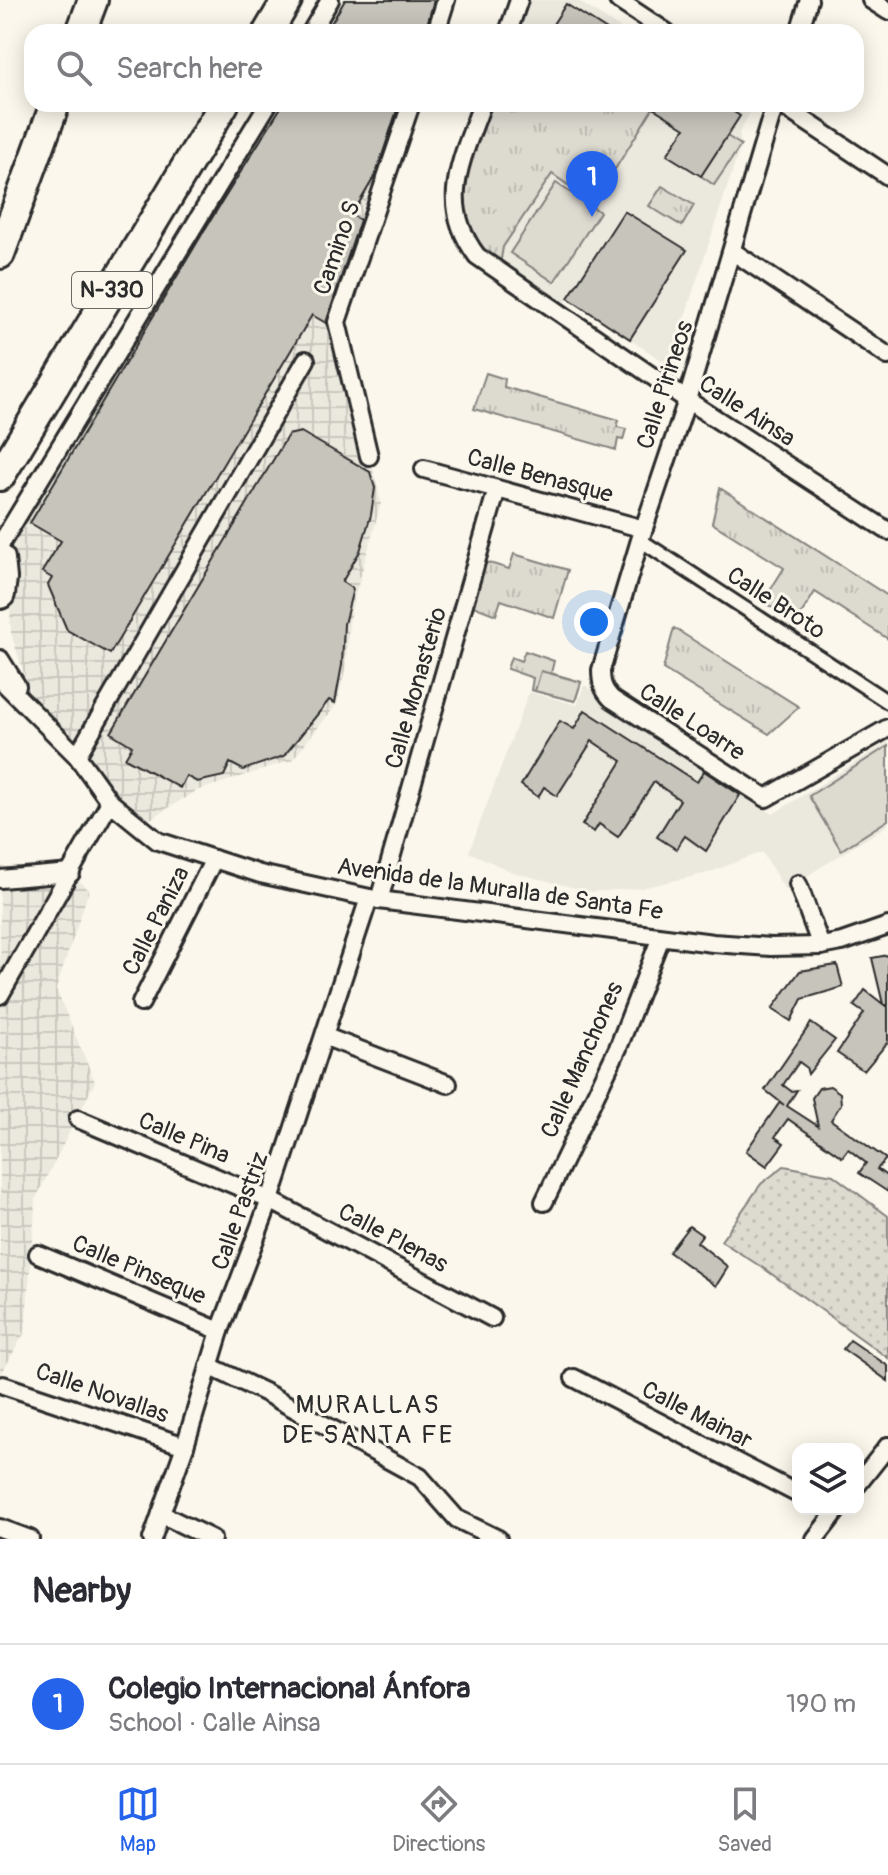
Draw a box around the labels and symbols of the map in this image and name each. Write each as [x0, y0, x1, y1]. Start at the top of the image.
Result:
pin: 1 [566, 151, 618, 217]
street label: Camino S [307, 197, 367, 299]
road number: N-330 [72, 272, 152, 308]
street label: Calle Pirineos [631, 317, 700, 453]
street label: Calle Ainsa [693, 369, 801, 453]
street label: Calle Benasque [464, 443, 616, 509]
street label: Calle Broto [721, 560, 831, 646]
your location [574, 602, 614, 642]
street label: Calle Monasterio [379, 604, 453, 772]
street label: Calle Loarre [634, 677, 751, 767]
street label: Avenida de la Muralla de Santa Fe [335, 852, 665, 926]
street label: Calle Paniza [116, 862, 196, 980]
street label: Calle Manchones [535, 977, 630, 1143]
street label: Calle Pina [134, 1106, 234, 1170]
street label: Calle Pastriz [205, 1148, 275, 1274]
street label: Calle Plenas [333, 1197, 453, 1279]
street label: Calle Pinseque [68, 1229, 210, 1311]
street label: Calle Novallas [32, 1357, 173, 1429]
street label: Calle Mainar [637, 1375, 758, 1455]
district label: MURALLAS DE SANTA FE [282, 1389, 454, 1451]

